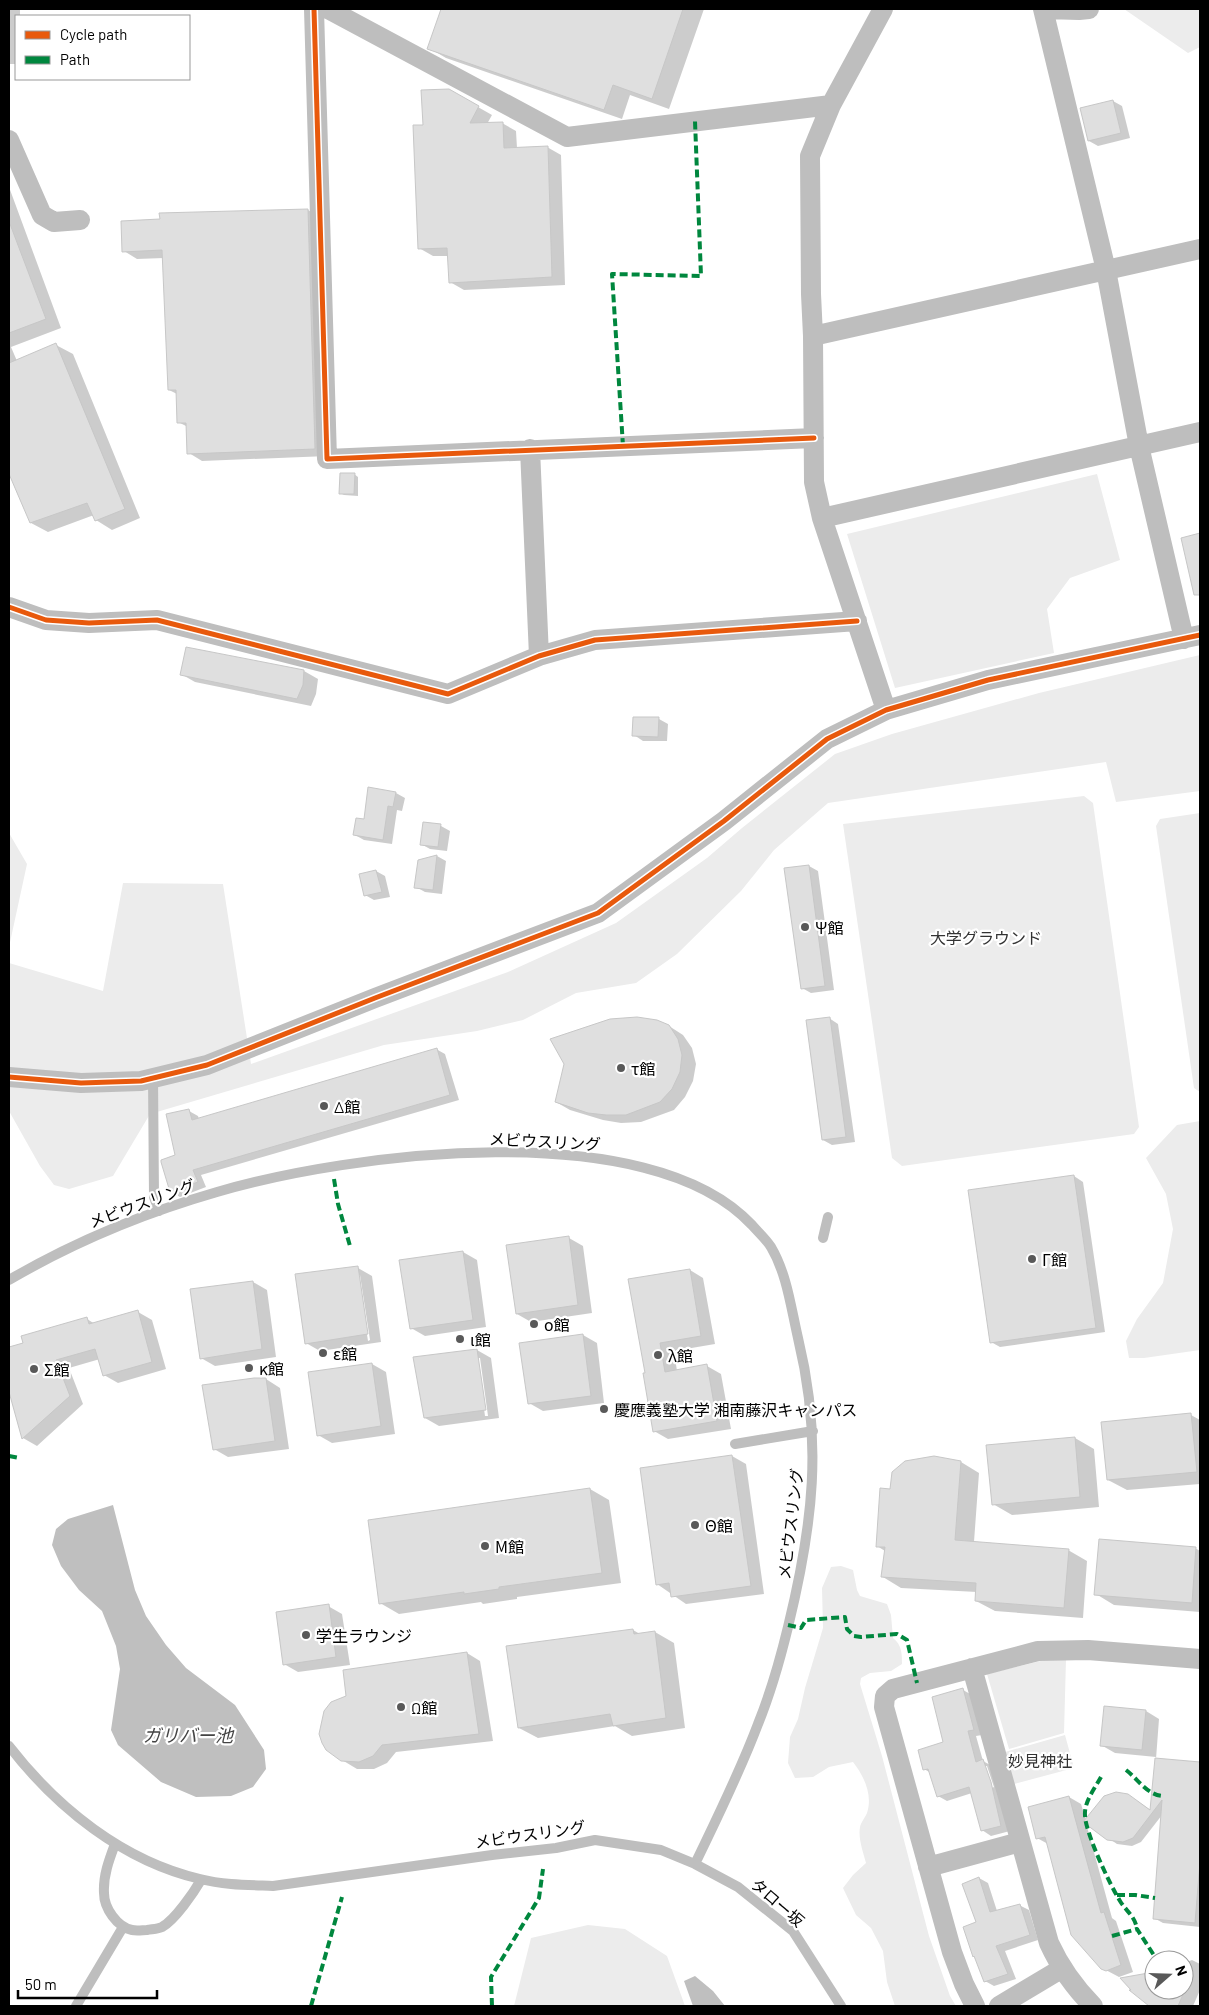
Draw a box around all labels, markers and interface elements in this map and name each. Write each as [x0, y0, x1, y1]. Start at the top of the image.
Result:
legend [15, 15, 190, 80]
text: Cycle path [60, 25, 127, 43]
text: Path [60, 50, 90, 68]
place label: Ψ館 [815, 918, 843, 937]
marker: Ψ館 [799, 921, 811, 933]
park label: 大学グラウンド [930, 928, 1042, 947]
place label: τ館 [631, 1059, 655, 1078]
marker: τ館 [615, 1062, 627, 1074]
place label: Δ館 [334, 1097, 360, 1116]
marker: Δ館 [318, 1100, 330, 1112]
street label: メビウスリング [489, 1129, 601, 1153]
street label: メビウスリング [86, 1175, 198, 1231]
place label: Γ館 [1042, 1250, 1067, 1269]
marker: Γ館 [1026, 1253, 1038, 1265]
place label: ο館 [544, 1315, 570, 1334]
marker: ο館 [528, 1318, 540, 1330]
place label: ι館 [470, 1330, 491, 1349]
marker: ι館 [454, 1333, 466, 1345]
place label: ε館 [333, 1344, 357, 1363]
place label: λ館 [668, 1346, 693, 1365]
marker: ε館 [317, 1347, 329, 1359]
marker: λ館 [652, 1349, 664, 1361]
place label: κ館 [259, 1359, 284, 1378]
place label: Σ館 [44, 1360, 70, 1379]
marker: κ館 [243, 1362, 255, 1374]
marker: Σ館 [28, 1363, 40, 1375]
place label: 慶應義塾大学 湘南藤沢キャンパス [614, 1400, 857, 1419]
marker: 慶應義塾大学 湘南藤沢キャンパス [598, 1403, 610, 1415]
street label: メビウスリング [774, 1467, 806, 1581]
place label: Θ館 [705, 1516, 733, 1535]
marker: Θ館 [689, 1519, 701, 1531]
place label: Μ館 [495, 1537, 524, 1556]
marker: Μ館 [479, 1540, 491, 1552]
place label: 学生ラウンジ [316, 1626, 412, 1645]
marker: 学生ラウンジ [300, 1629, 312, 1641]
place label: Ω館 [411, 1698, 437, 1717]
marker: Ω館 [395, 1701, 407, 1713]
water label: ガリバー池 [143, 1724, 235, 1746]
park label: 妙見神社 [1008, 1751, 1072, 1770]
street label: メビウスリング [473, 1817, 587, 1851]
street label: タロー坂 [748, 1874, 808, 1930]
north arrow [1144, 1950, 1194, 2000]
text: N [1172, 1963, 1191, 1978]
scale bar [18, 1968, 156, 2000]
text: 50 m [25, 1975, 57, 1993]

